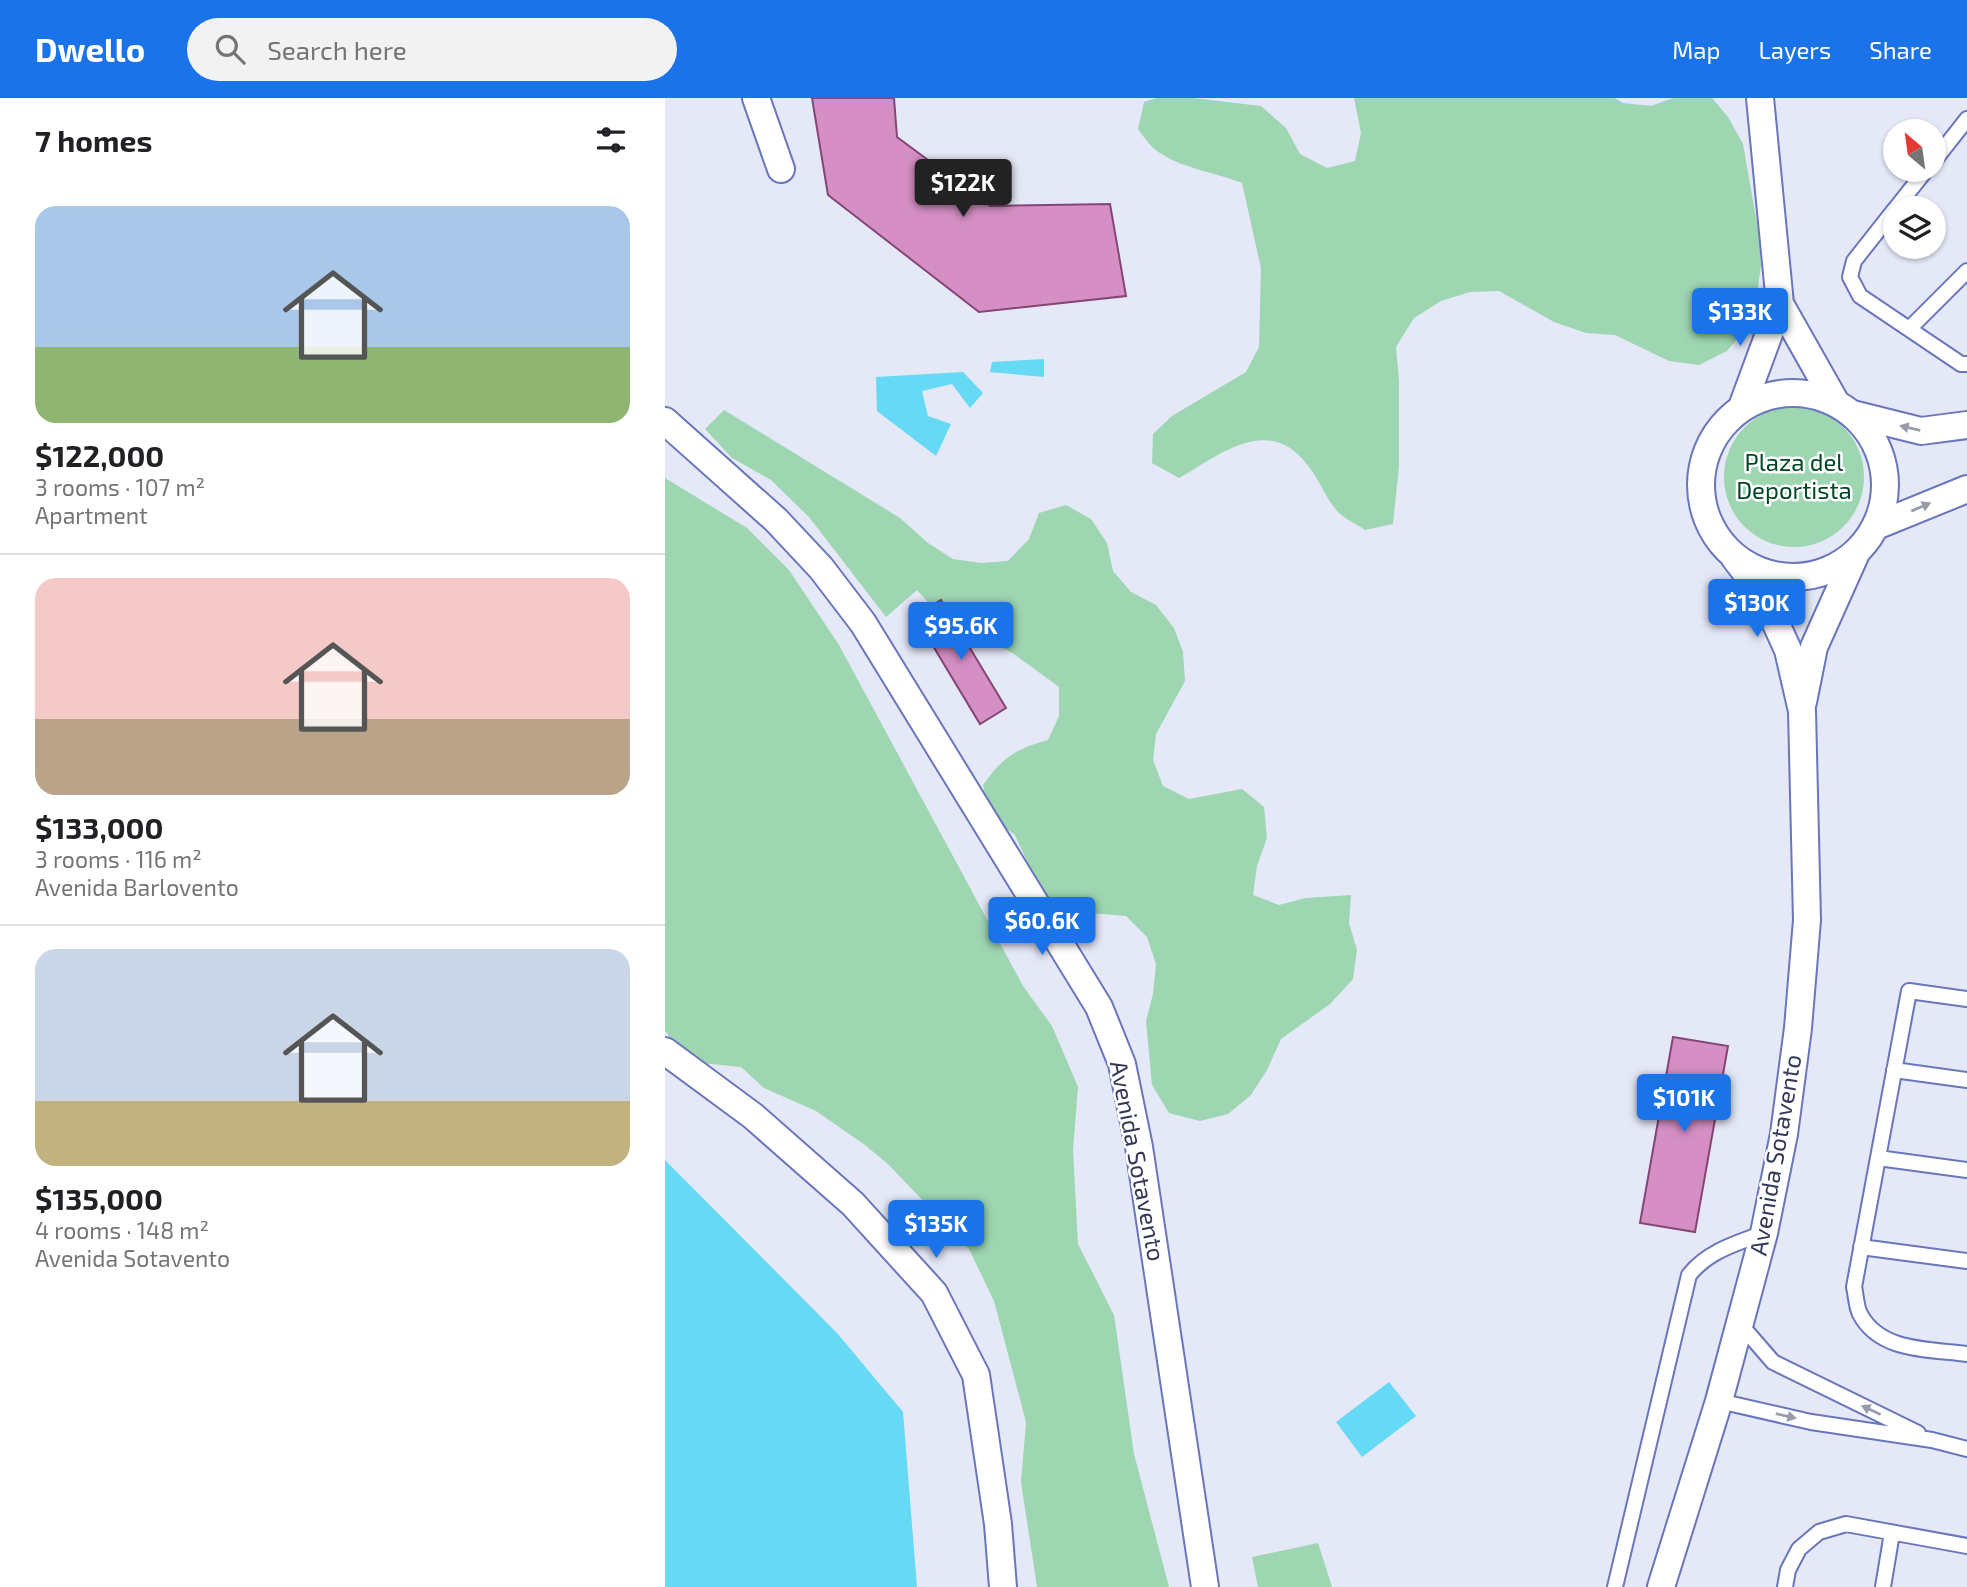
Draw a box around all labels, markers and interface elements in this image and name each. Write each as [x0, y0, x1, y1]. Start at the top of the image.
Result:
search box [187, 18, 677, 81]
text: Dwello [35, 29, 145, 69]
icon: search [211, 30, 249, 68]
text: Search here [267, 34, 407, 65]
text: Map [1672, 35, 1720, 64]
text: Layers [1758, 35, 1831, 64]
text: Share [1869, 35, 1932, 64]
north arrow [1883, 119, 1946, 182]
map controls [1883, 119, 1946, 259]
icon: filters [592, 121, 630, 159]
text: 7 homes [35, 122, 152, 158]
pin: $122K [914, 159, 1012, 219]
text: $122K [931, 168, 995, 196]
button: layers [1883, 196, 1946, 259]
icon: home [270, 252, 396, 378]
pin: $133K [1691, 288, 1789, 348]
text: $133K [1708, 297, 1772, 325]
one-way arrow [1899, 422, 1921, 433]
text: $122,000 [35, 437, 164, 473]
park label: Plaza del Deportista [1736, 447, 1852, 504]
text: 3 rooms · 107 m² [35, 473, 205, 501]
text: Apartment [35, 501, 148, 529]
one-way arrow [1911, 501, 1932, 512]
pin: $130K [1708, 580, 1806, 639]
text: $130K [1724, 588, 1790, 616]
pin: $95.6K [904, 602, 1018, 662]
text: $95.6K [924, 611, 998, 639]
icon: home [270, 624, 396, 750]
text: $133,000 [35, 809, 163, 845]
text: 3 rooms · 116 m² [35, 845, 202, 873]
text: Avenida Barlovento [35, 873, 239, 901]
pin: $60.6K [985, 898, 1099, 957]
text: $60.6K [1004, 906, 1080, 934]
icon: home [270, 995, 396, 1121]
street label: Avenida Sotavento [1743, 1052, 1806, 1258]
street label: Avenida Sotavento [1105, 1058, 1172, 1263]
pin: $101K [1635, 1074, 1733, 1134]
text: $101K [1653, 1083, 1715, 1111]
text: $135,000 [35, 1180, 163, 1216]
pin: $135K [887, 1200, 985, 1260]
text: $135K [904, 1209, 968, 1237]
text: 4 rooms · 148 m² [35, 1216, 209, 1244]
text: Avenida Sotavento [35, 1244, 230, 1272]
one-way arrow [1860, 1405, 1881, 1416]
one-way arrow [1775, 1411, 1797, 1422]

